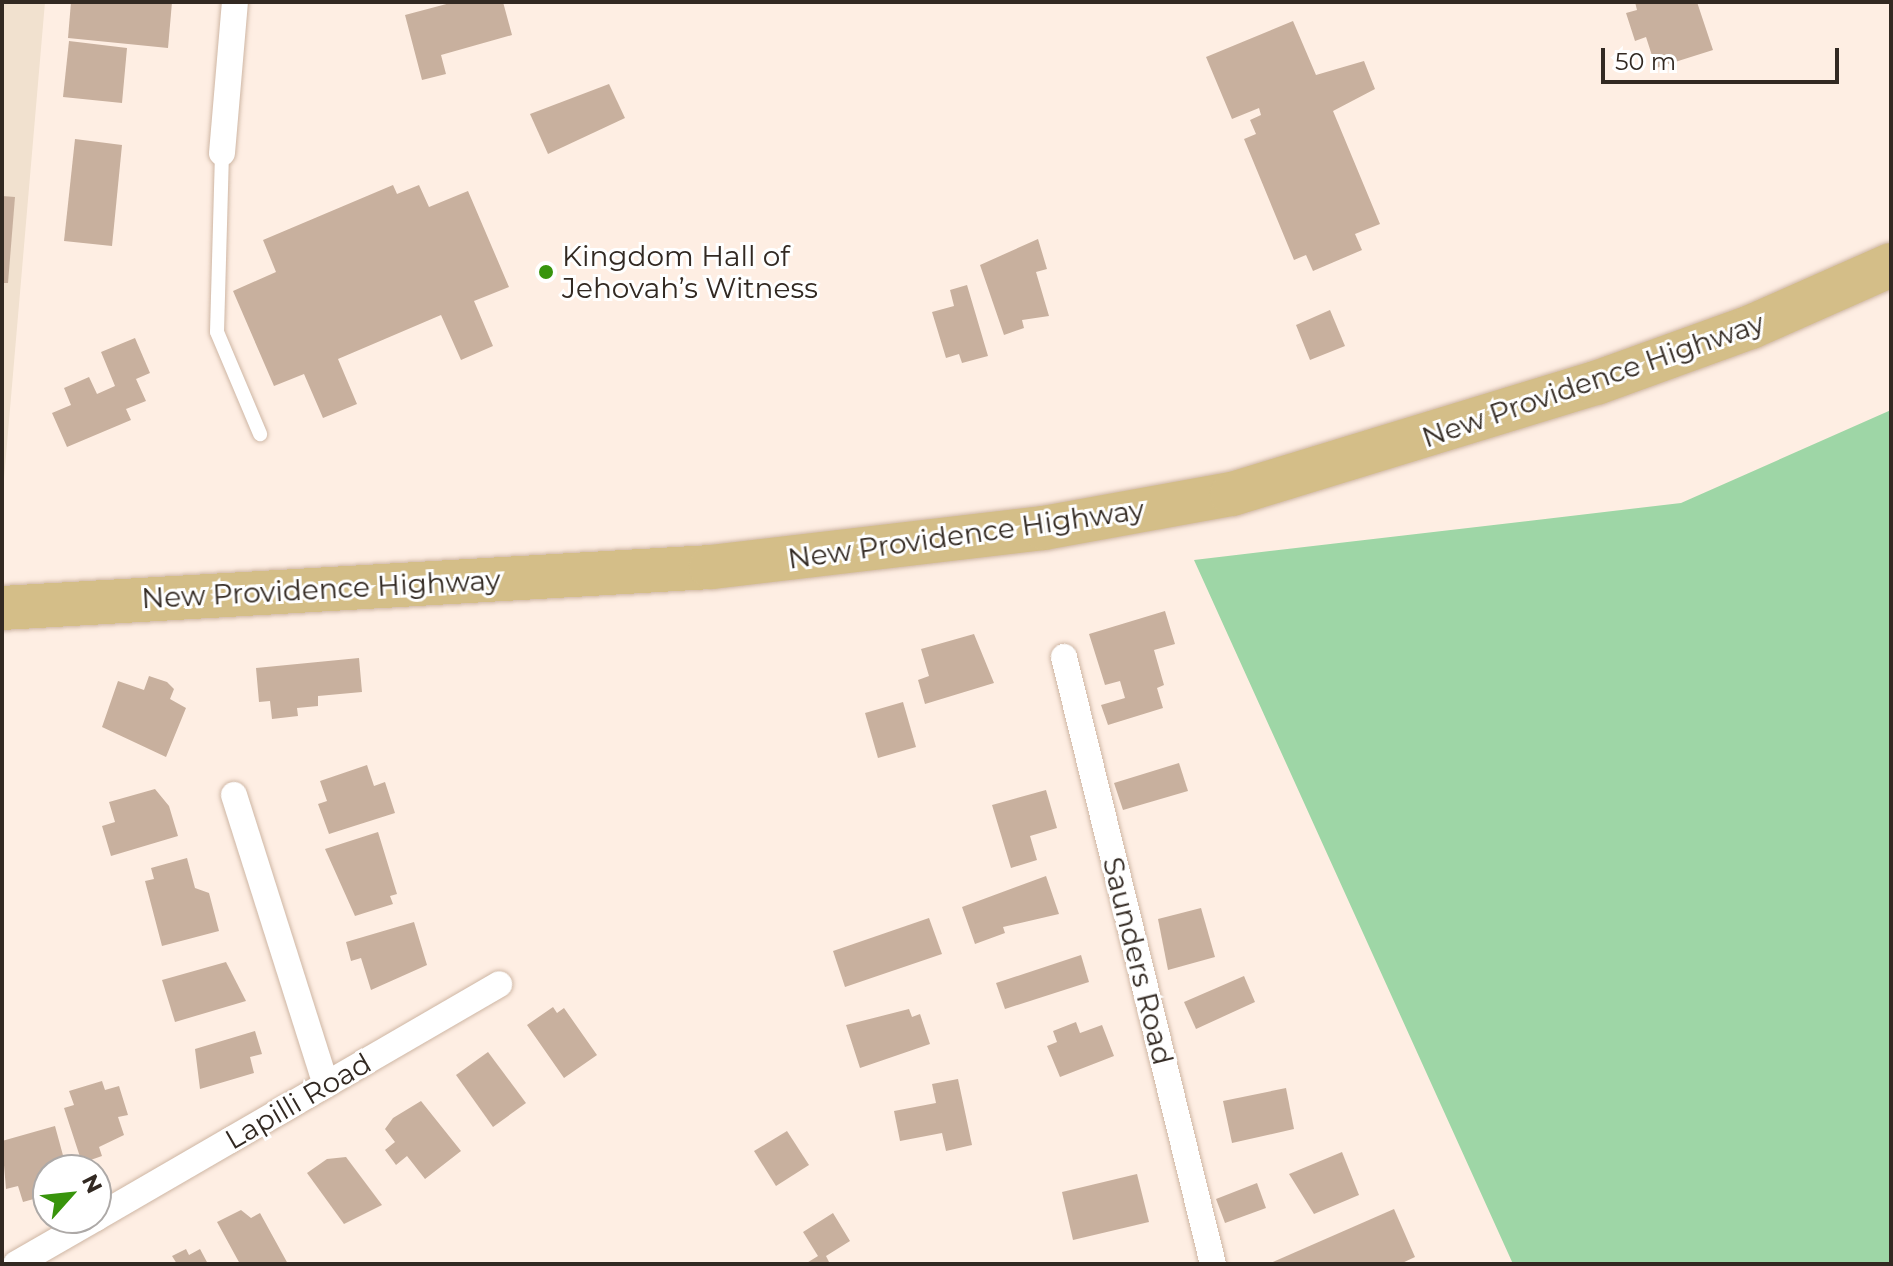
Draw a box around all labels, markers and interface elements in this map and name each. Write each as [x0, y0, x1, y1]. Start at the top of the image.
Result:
scale bar [1605, 32, 1843, 82]
text: 50 m [1615, 47, 1676, 76]
place label: Kingdom Hall of Jehovah’s Witness [562, 239, 818, 305]
marker: Kingdom Hall of Jehovah’s Witness [537, 263, 555, 281]
street label: New Providence Highway [1418, 306, 1768, 454]
street label: New Providence Highway [786, 492, 1146, 576]
street label: New Providence Highway [141, 563, 501, 615]
street label: Saunders Road [1096, 854, 1180, 1068]
street label: Lapilli Road [219, 1046, 377, 1156]
north arrow [32, 1154, 112, 1234]
text: N [76, 1170, 108, 1198]

